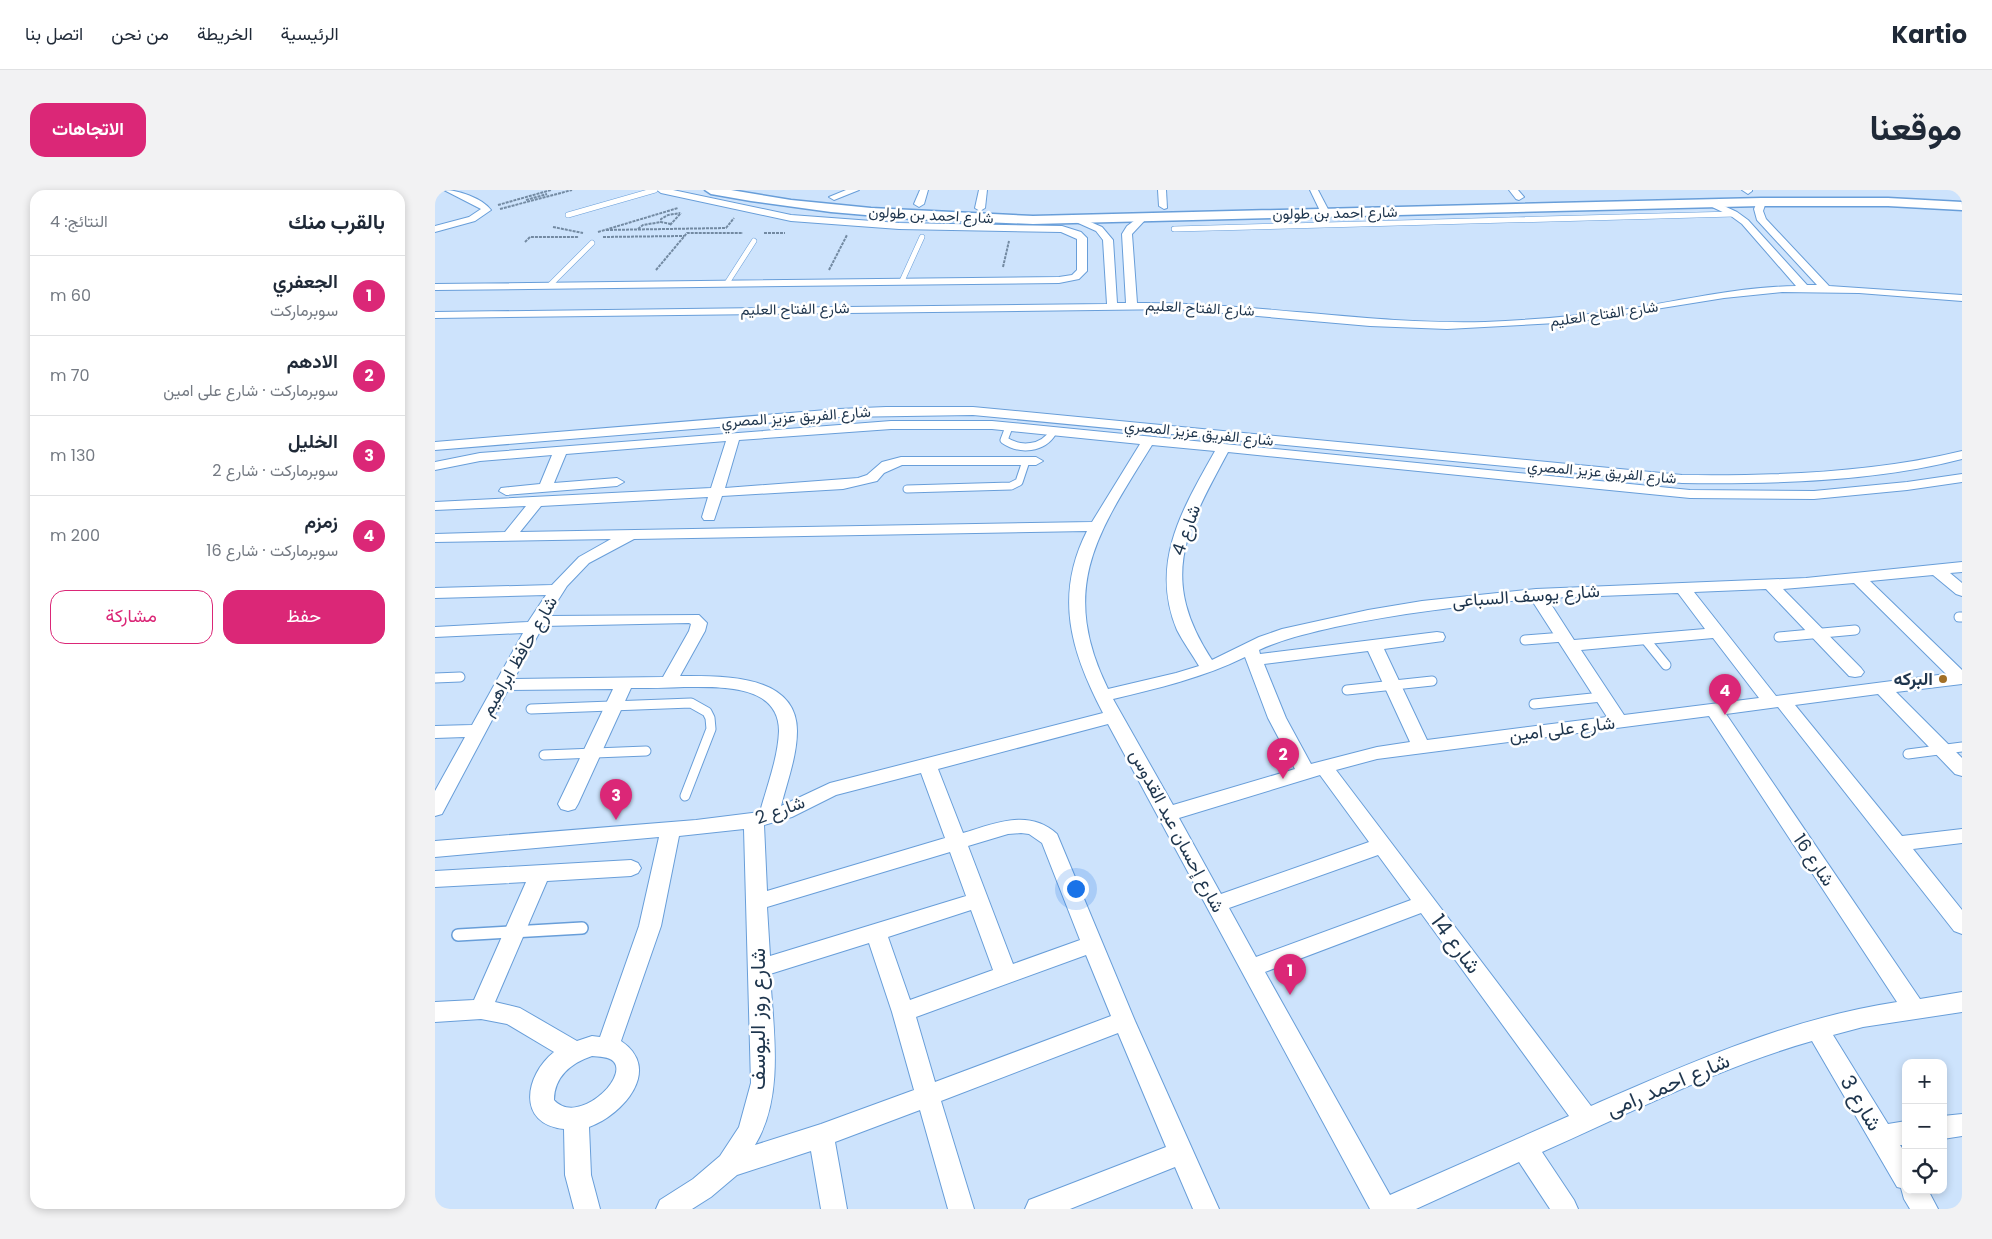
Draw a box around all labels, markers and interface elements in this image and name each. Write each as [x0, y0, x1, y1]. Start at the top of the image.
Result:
text: Kartio [1892, 18, 1967, 51]
text: اتصل بنا [25, 21, 83, 46]
text: من نحن [111, 21, 169, 46]
text: الخريطة [197, 21, 253, 46]
text: الرئيسية [281, 21, 339, 46]
button: الاتجاهات [30, 103, 146, 157]
text: موقعنا [1869, 103, 1962, 152]
street label: شارع احمد بن طولون [868, 201, 994, 229]
street label: شارع احمد بن طولون [1272, 201, 1398, 225]
text: بالقرب منك [288, 207, 385, 236]
text: النتائج: 4 [50, 210, 108, 233]
text: الجعفري [273, 268, 338, 295]
text: 60 m [50, 284, 91, 307]
text: 1 [366, 284, 372, 307]
street label: شارع الفتاح العليم [1145, 294, 1255, 322]
street label: شارع الفتاح العليم [1548, 295, 1660, 332]
street label: شارع الفتاح العليم [740, 297, 850, 321]
text: سوبرماركت [270, 299, 338, 322]
text: الادهم [287, 348, 338, 375]
text: 70 m [50, 364, 90, 387]
text: 2 [364, 364, 374, 387]
text: سوبرماركت · شارع على امين [163, 379, 338, 402]
street label: شارع الفريق عزيز المصري [721, 401, 872, 435]
street label: شارع الفريق عزيز المصري [1123, 414, 1275, 454]
text: الخليل [288, 428, 338, 455]
text: 130 m [50, 444, 95, 467]
text: 3 [364, 444, 374, 467]
street label: شارع الفريق عزيز المصري [1526, 455, 1678, 491]
text: سوبرماركت · شارع 2 [212, 459, 338, 482]
street label: شارع 4 [1165, 501, 1206, 559]
text: زمزم [305, 508, 338, 535]
text: 200 m [50, 524, 100, 547]
text: 4 [364, 524, 374, 547]
text: سوبرماركت · شارع 16 [206, 539, 338, 562]
street label: شارع يوسف السباعى [1451, 578, 1601, 613]
button: مشاركة [50, 590, 213, 644]
button: حفظ [223, 590, 385, 644]
street label: شارع حافظ ابراهيم [474, 591, 563, 720]
place label: البركه [1893, 666, 1933, 691]
marker: البركه [1937, 673, 1949, 685]
pin: 4 [1709, 674, 1741, 715]
street label: شارع على امين [1508, 710, 1616, 747]
pin: 2 [1267, 738, 1299, 779]
street label: شارع إحسان عبد القدوس [1124, 745, 1231, 917]
pin: 3 [600, 779, 632, 820]
street label: شارع 2 [751, 789, 808, 830]
street label: شارع 16 [1788, 829, 1841, 891]
your location [1063, 876, 1089, 902]
street label: شارع 14 [1424, 908, 1488, 979]
street label: شارع روز اليوسف [743, 948, 772, 1090]
pin: 1 [1274, 954, 1306, 995]
street label: شارع احمد رامى [1602, 1046, 1734, 1124]
map controls [1902, 1059, 1947, 1194]
button: + [1902, 1059, 1947, 1104]
street label: شارع 3 [1833, 1069, 1889, 1136]
button: − [1902, 1104, 1947, 1149]
button: locate [1902, 1149, 1947, 1194]

